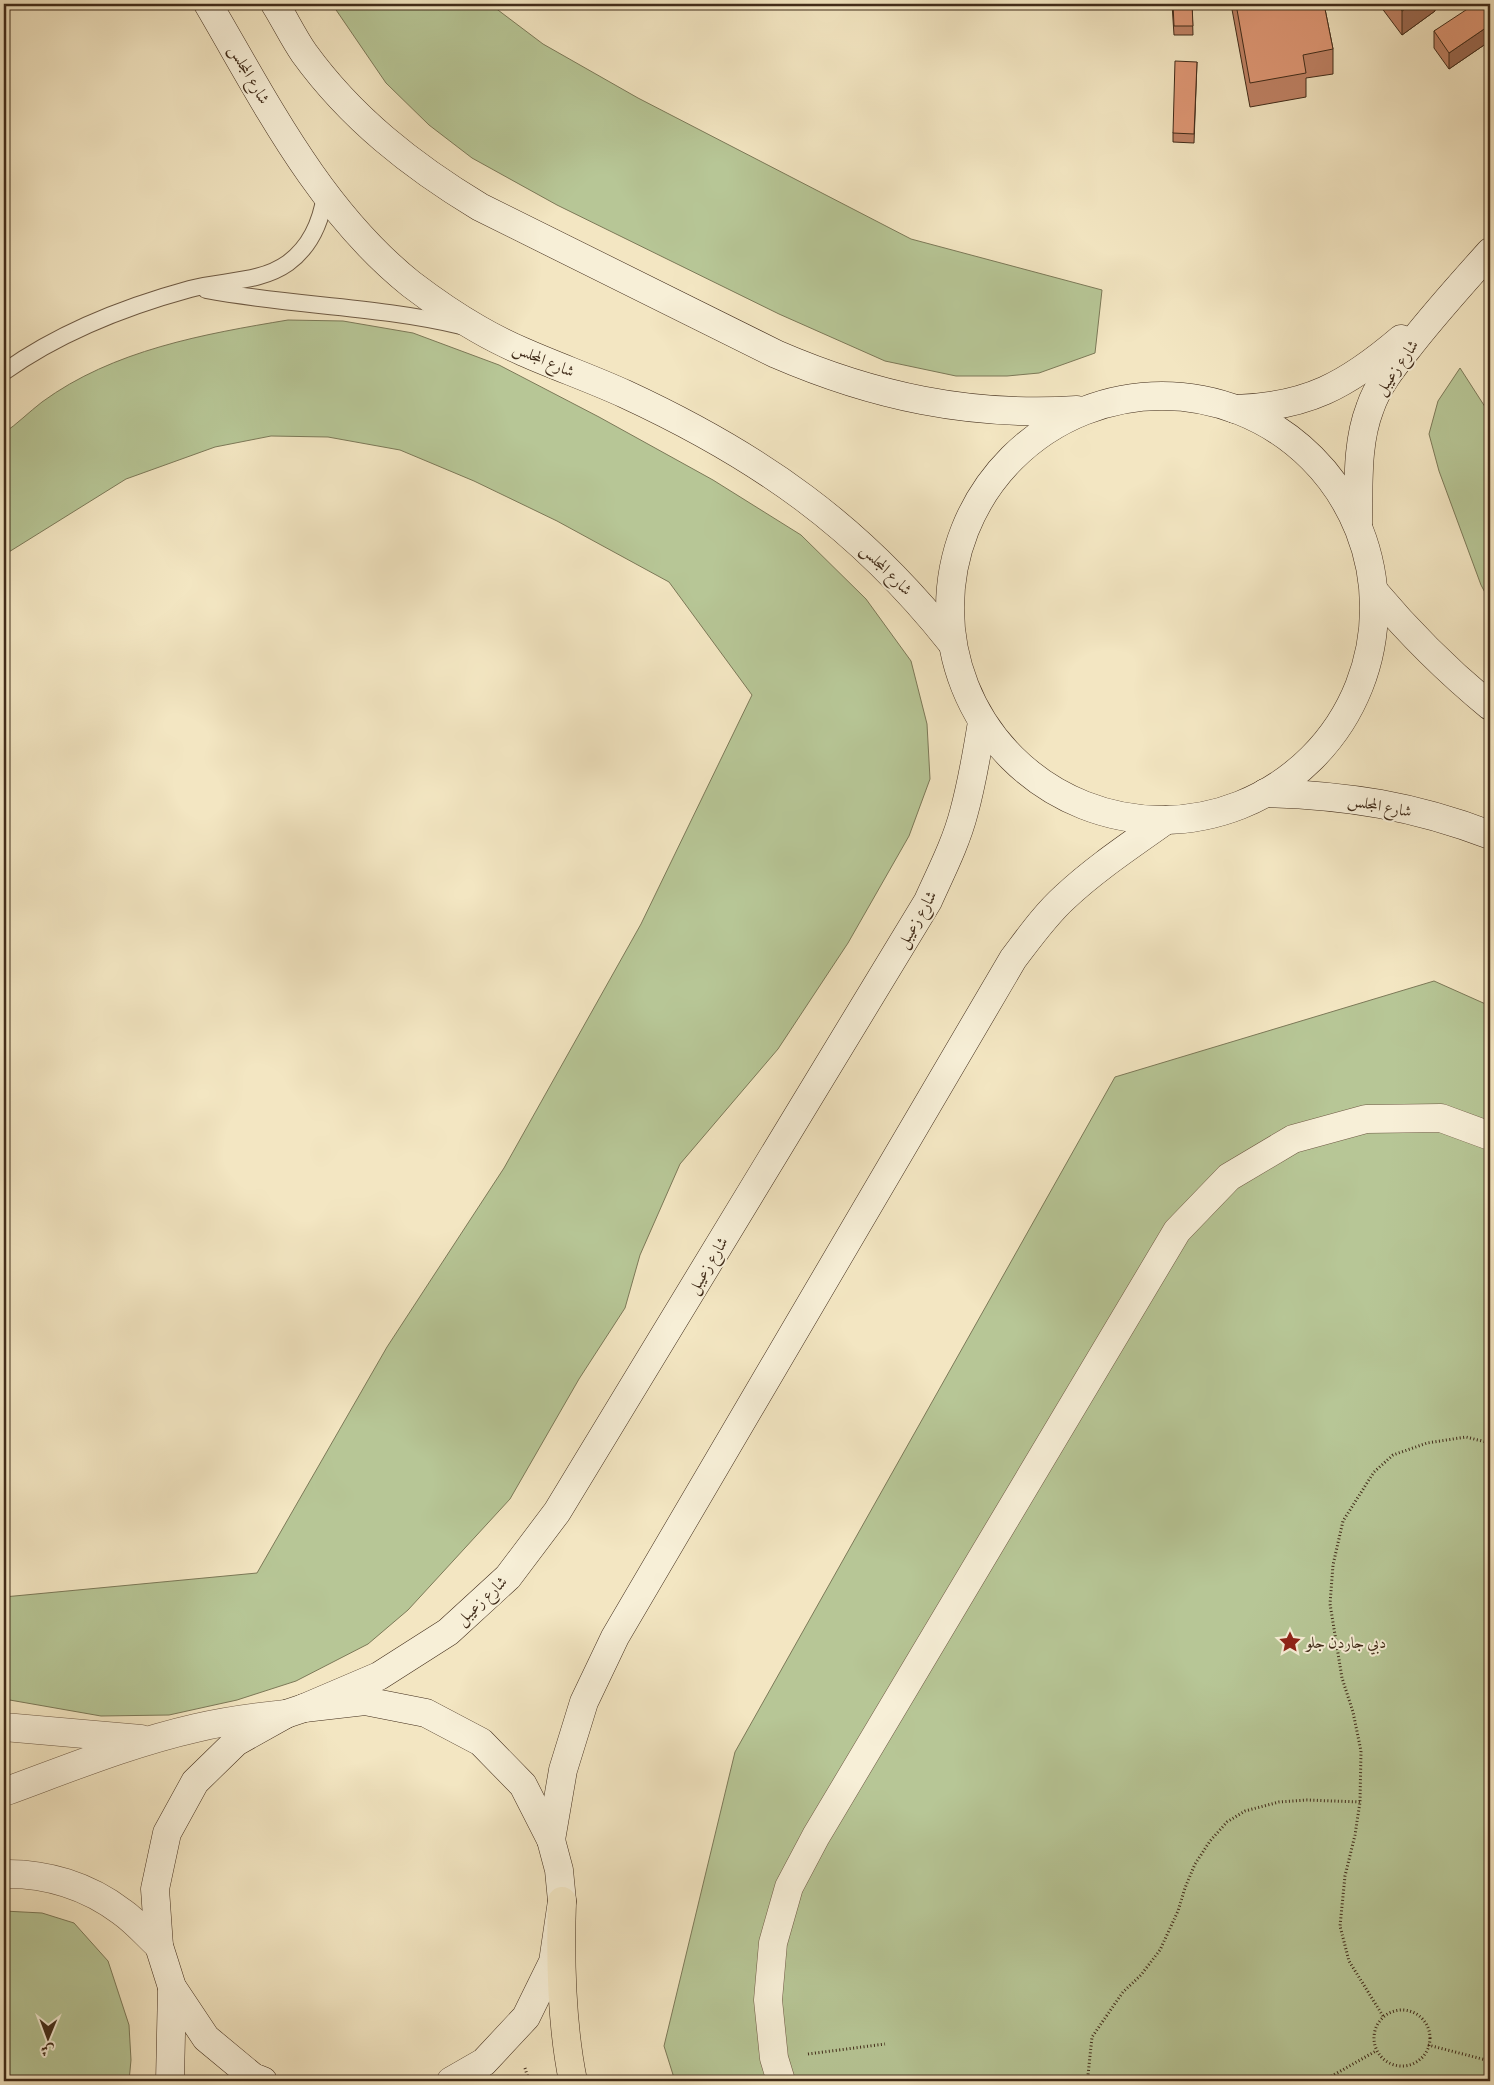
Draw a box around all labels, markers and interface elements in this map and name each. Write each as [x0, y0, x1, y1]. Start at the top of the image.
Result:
street label: شارع المجلس [222, 41, 275, 109]
street label: شارع زعيبل [1370, 335, 1426, 401]
street label: شارع المجلس [509, 337, 578, 385]
street label: شارع المجلس [854, 539, 917, 602]
street label: شارع المجلس [1345, 789, 1414, 825]
street label: شارع زعيبل [892, 887, 944, 953]
street label: شارع زعيبل [682, 1233, 735, 1299]
street label: شارع زعيبل [451, 1571, 514, 1632]
place icon: دبي جاردن جلو [1277, 1629, 1303, 1655]
place label: دبي جاردن جلو [1304, 1632, 1386, 1655]
north arrow [22, 2012, 72, 2062]
text: ش [41, 2042, 55, 2060]

